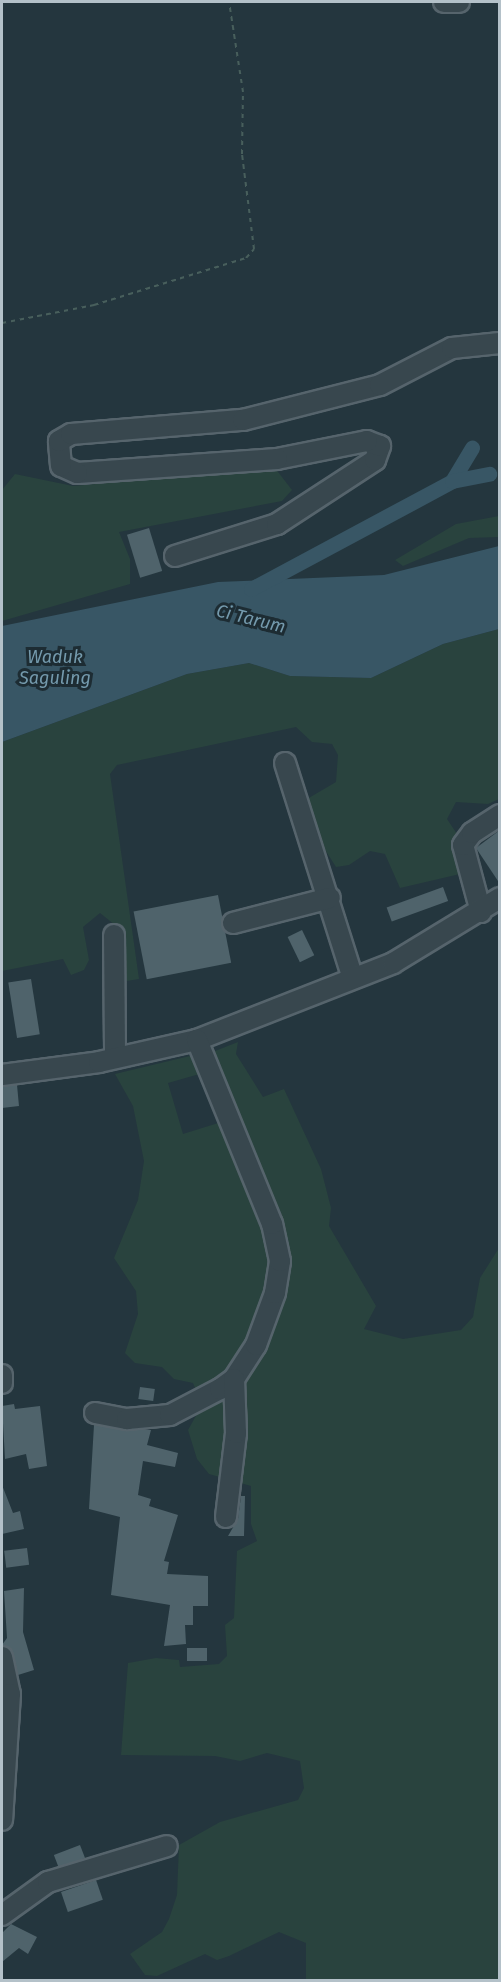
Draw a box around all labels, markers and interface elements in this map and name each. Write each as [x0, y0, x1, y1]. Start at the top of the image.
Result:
water label: Ci Tarum [214, 600, 288, 638]
water label: Waduk Saguling [19, 647, 91, 690]

